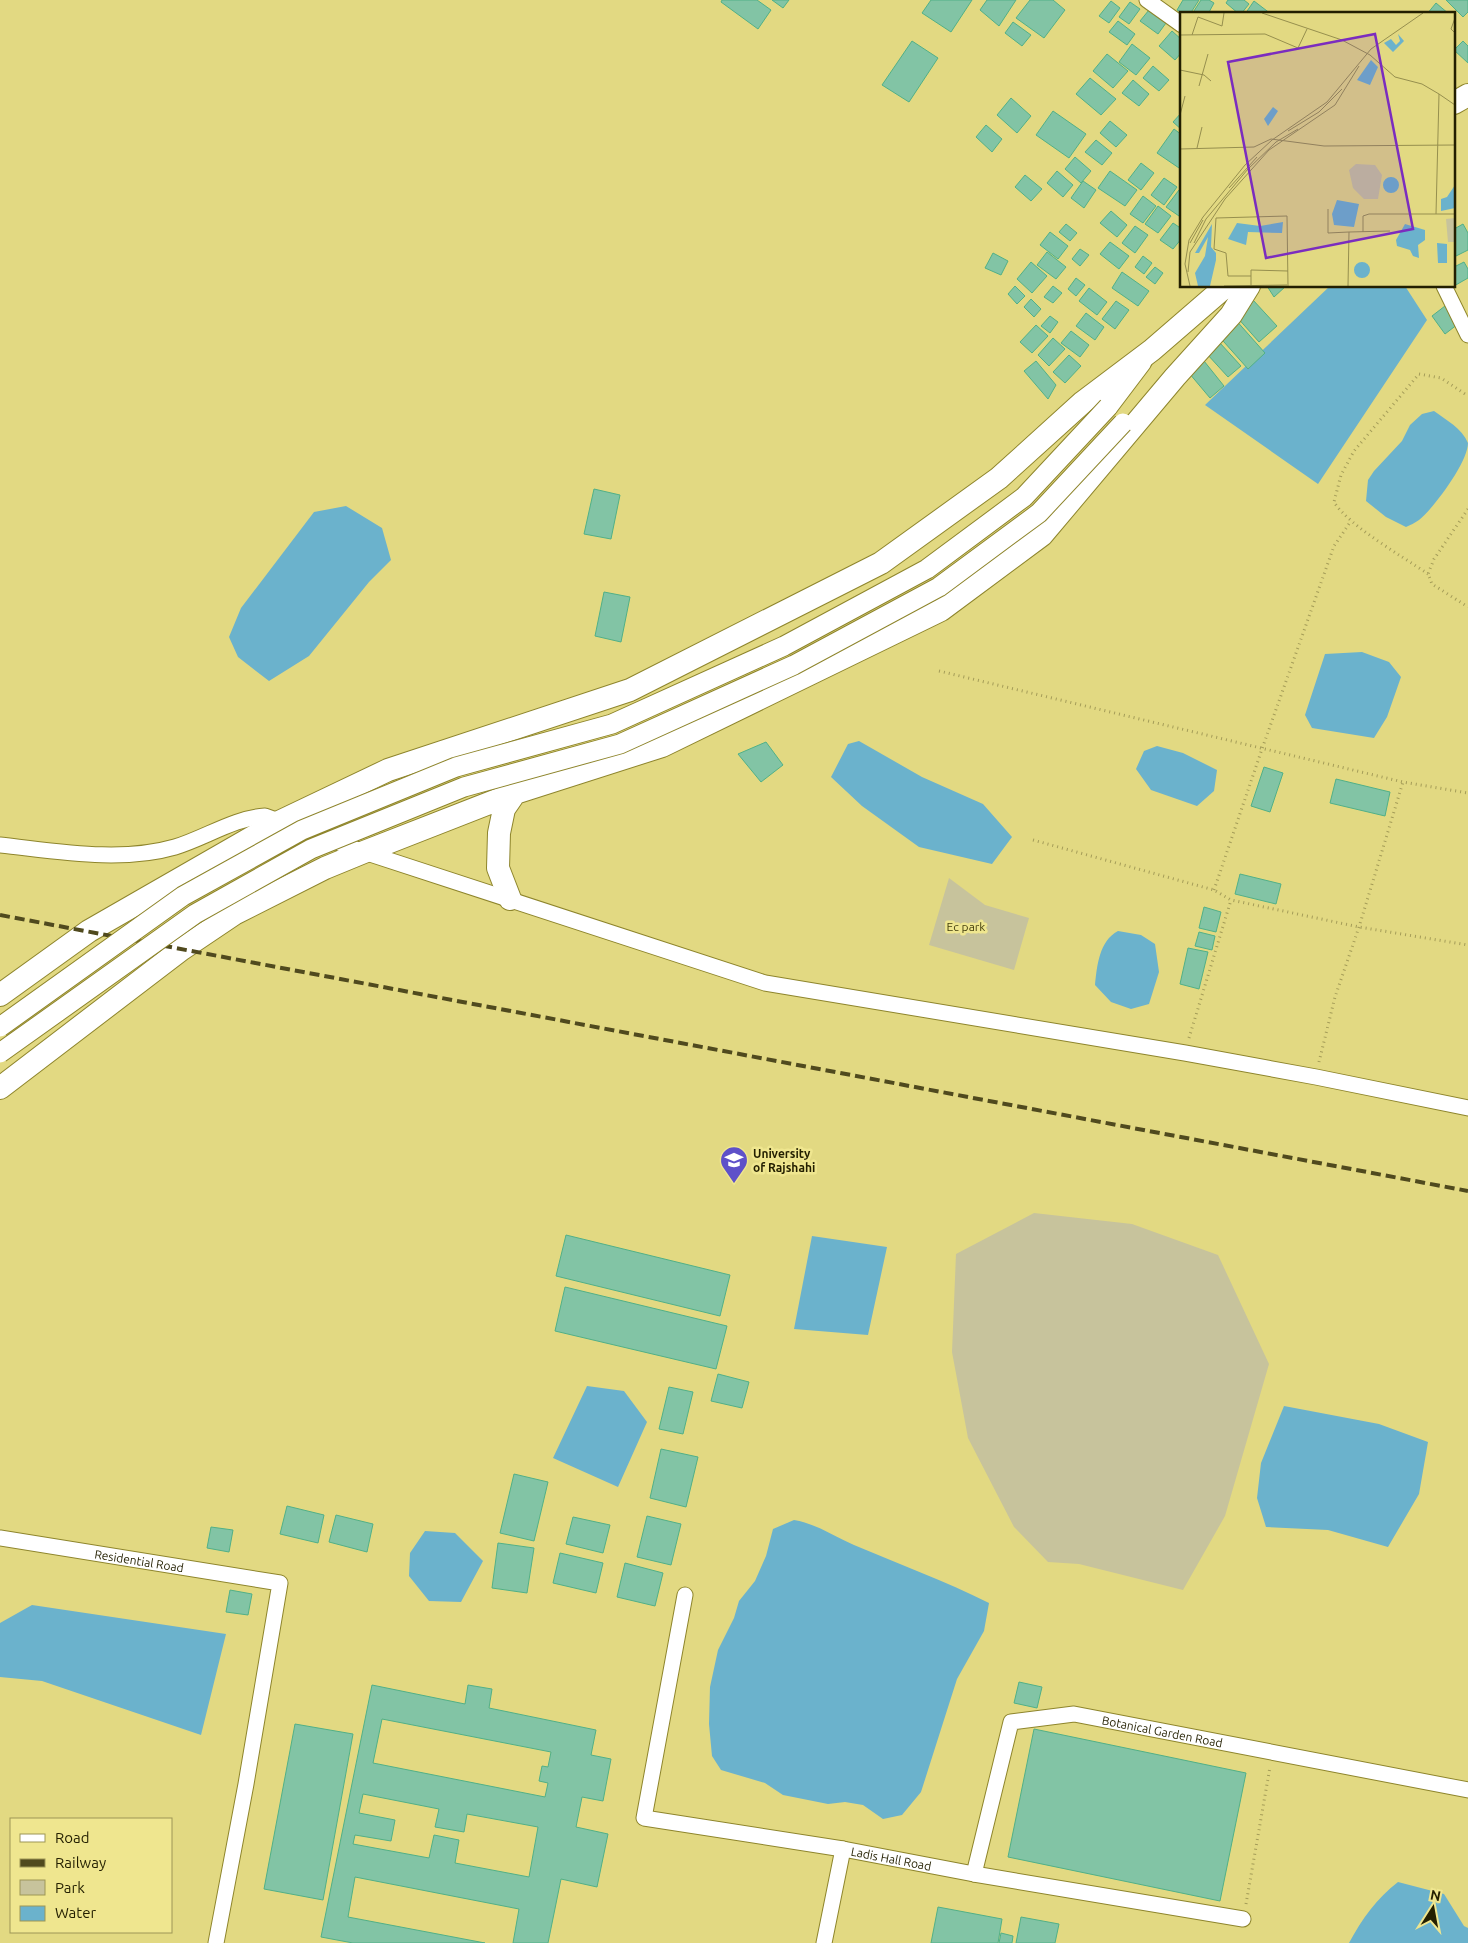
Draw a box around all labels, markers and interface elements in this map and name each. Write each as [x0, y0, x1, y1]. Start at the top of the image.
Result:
inset map [1180, 12, 1456, 288]
park label: Ec park [947, 920, 985, 933]
school or university icon: University of Rajshahi [719, 1145, 749, 1184]
place label: University of Rajshahi [753, 1147, 815, 1174]
street label: Residential Road [94, 1547, 185, 1574]
street label: Botanical Garden Road [1101, 1713, 1224, 1749]
legend [10, 1818, 172, 1933]
text: Road [55, 1829, 90, 1846]
street label: Ladis Hall Road [850, 1844, 932, 1872]
text: Railway [55, 1854, 106, 1871]
text: Park [55, 1879, 85, 1896]
north arrow [1408, 1883, 1458, 1933]
text: N [1429, 1886, 1442, 1904]
text: Water [55, 1904, 96, 1921]

